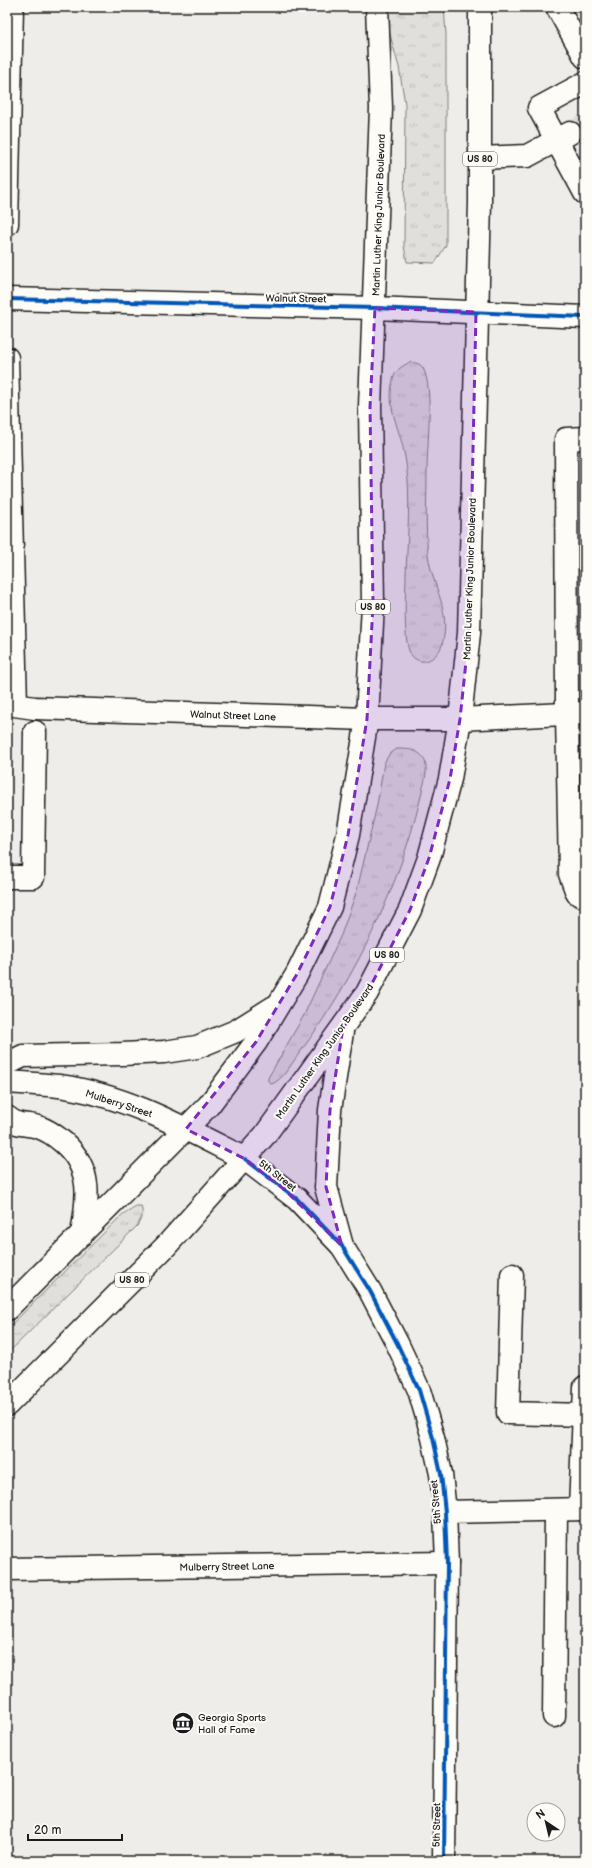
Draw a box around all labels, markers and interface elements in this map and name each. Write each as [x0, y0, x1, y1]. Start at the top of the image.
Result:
street label: Martin Luther King Junior Boulevard [370, 133, 388, 296]
road number: US 80 [463, 152, 497, 166]
street label: Walnut Street [266, 292, 326, 306]
street label: Martin Luther King Junior Boulevard [461, 497, 479, 660]
road number: US 80 [356, 600, 390, 614]
street label: Walnut Street Lane [190, 709, 276, 723]
road number: US 80 [370, 948, 404, 962]
street label: Martin Luther King Junior Boulevard [273, 981, 377, 1122]
street label: Mulberry Street [84, 1087, 154, 1120]
street label: 5th Street [256, 1157, 299, 1194]
road number: US 80 [115, 1273, 149, 1287]
street label: 5th Street [428, 1479, 444, 1524]
street label: Mulberry Street Lane [179, 1560, 275, 1574]
museum icon: Georgia Sports Hall of Fame [170, 1710, 196, 1736]
place label: Georgia Sports Hall of Fame [198, 1712, 266, 1736]
north arrow [526, 1802, 566, 1842]
street label: 5th Street [431, 1803, 443, 1847]
text: N [533, 1807, 548, 1822]
scale bar [28, 1816, 122, 1842]
text: 20 m [34, 1823, 61, 1838]

